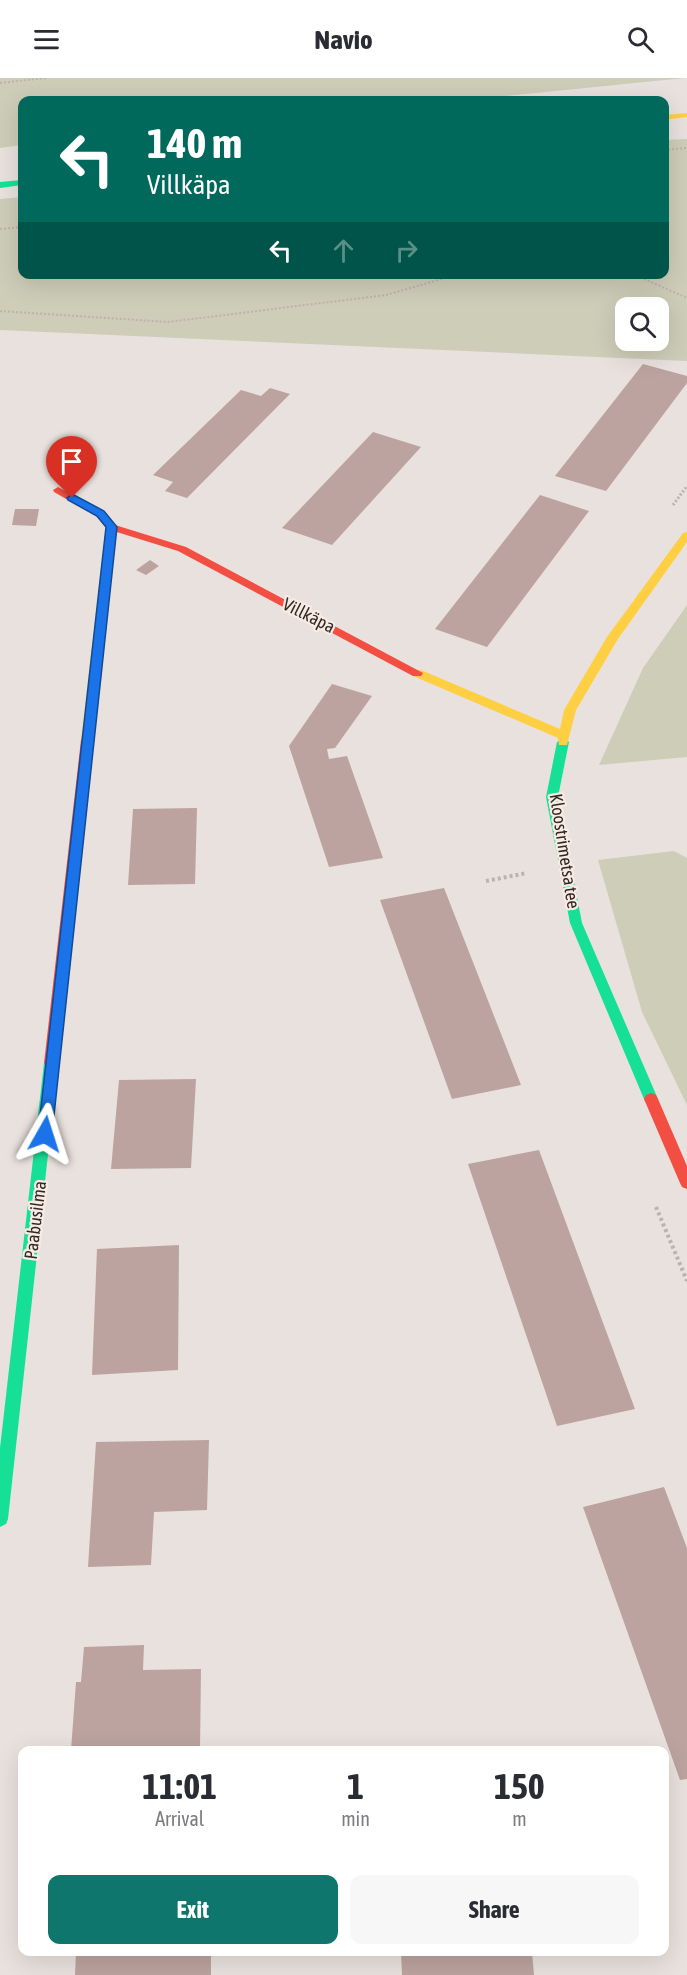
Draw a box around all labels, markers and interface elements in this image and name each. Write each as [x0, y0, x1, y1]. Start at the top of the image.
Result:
icon: menu [30, 23, 63, 56]
icon: search [624, 23, 657, 56]
text: Navio [314, 24, 373, 55]
text: 140 m [147, 119, 242, 167]
icon: left [48, 120, 126, 198]
text: Villkäpa [147, 169, 231, 200]
icon: left [264, 234, 297, 267]
icon: ahead [327, 234, 360, 267]
icon: right [390, 234, 423, 267]
map controls [615, 297, 669, 351]
button: search [615, 297, 669, 351]
pin [46, 436, 97, 498]
icon: arrive [55, 445, 88, 478]
street label: Villkäpa [279, 593, 339, 637]
street label: Kloostrimetsa tee [546, 792, 584, 910]
position arrow [13, 1102, 77, 1166]
street label: Paabusilma [20, 1179, 50, 1261]
text: 11:01 [142, 1765, 217, 1807]
text: 1 [347, 1765, 364, 1807]
text: 150 [494, 1765, 545, 1807]
text: Arrival [155, 1807, 204, 1830]
text: min [341, 1807, 370, 1830]
text: m [512, 1807, 527, 1830]
button: Exit [48, 1875, 338, 1944]
button: Share [350, 1875, 639, 1944]

